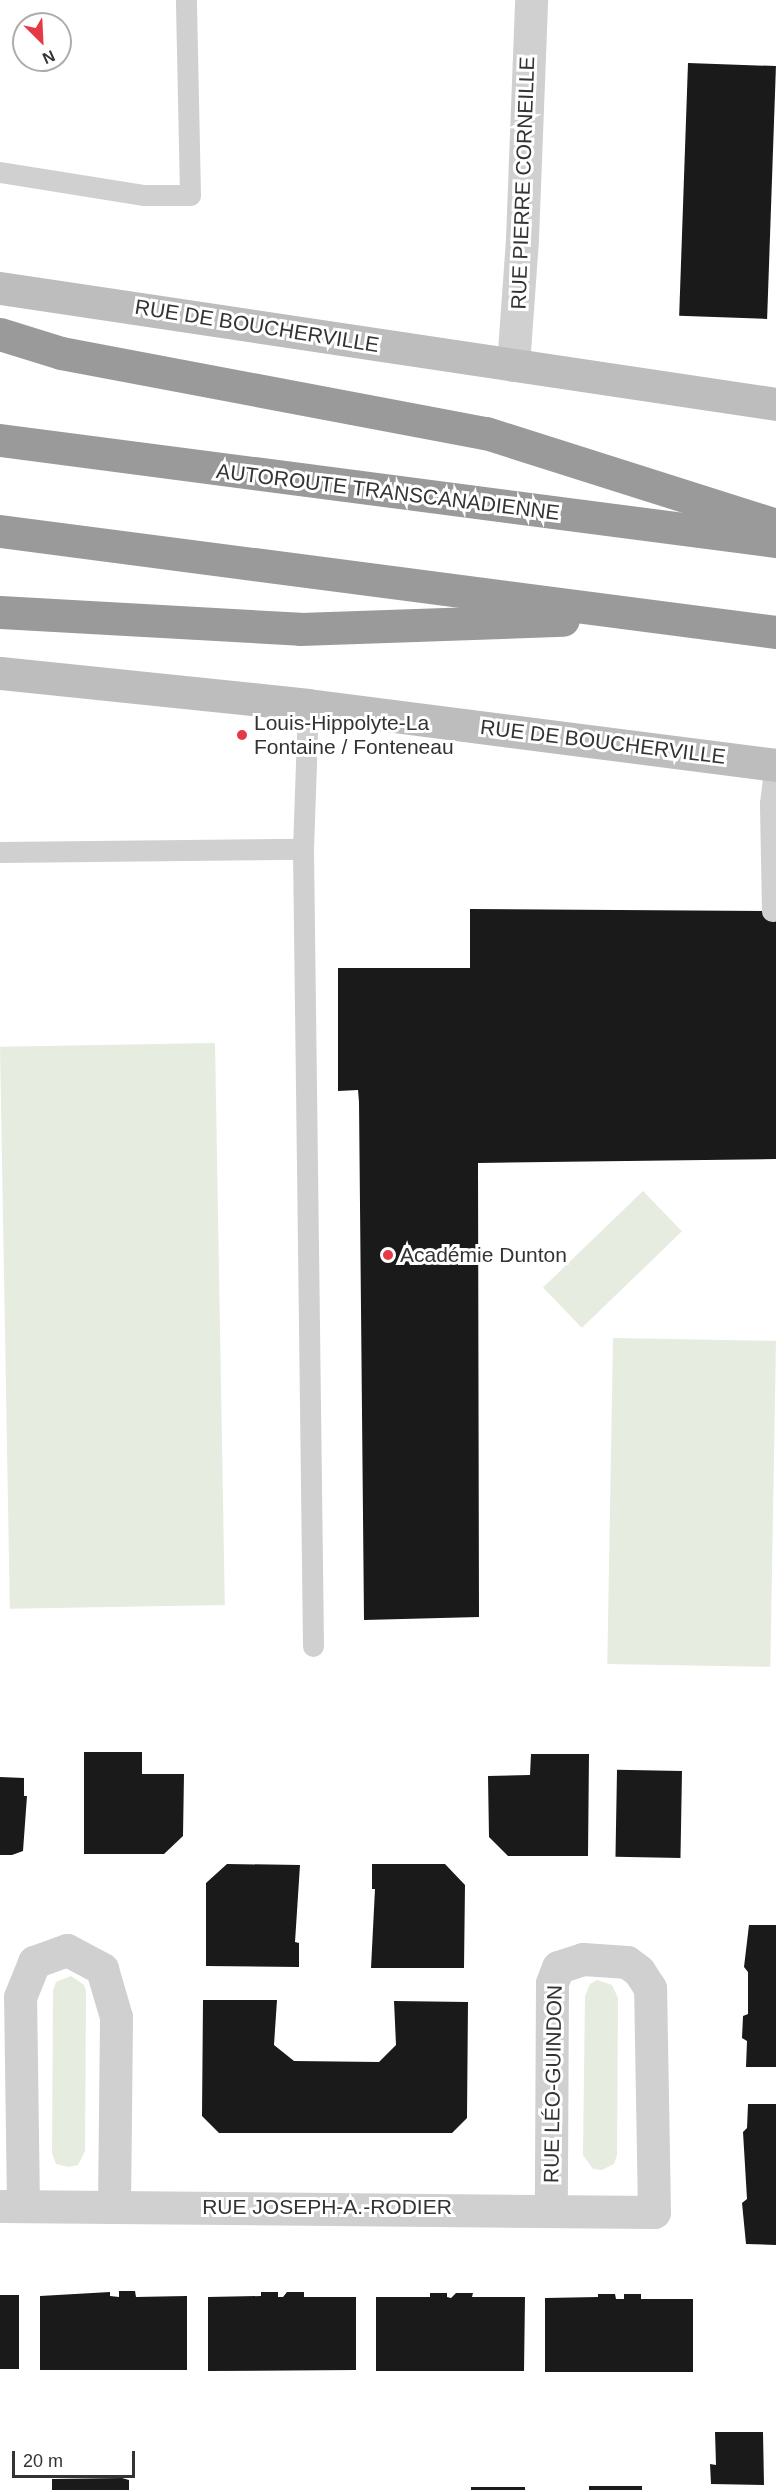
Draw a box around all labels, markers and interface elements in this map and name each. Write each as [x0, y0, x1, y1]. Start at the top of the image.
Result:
north arrow [12, 12, 72, 72]
text: N [40, 47, 57, 67]
street label: RUE PIERRE CORNEILLE [506, 56, 540, 310]
street label: RUE DE BOUCHERVILLE [133, 294, 381, 358]
street label: AUTOROUTE TRANSCANADIENNE [215, 458, 561, 526]
place label: Louis-Hippolyte-La Fontaine / Fonteneau [254, 710, 454, 760]
street label: RUE DE BOUCHERVILLE [479, 714, 727, 770]
marker: Louis-Hippolyte-La Fontaine / Fonteneau [235, 728, 249, 742]
place label: Académie Dunton [400, 1242, 567, 1268]
marker: Académie Dunton [381, 1248, 395, 1262]
street label: RUE LÉO-GUINDON [539, 1985, 567, 2183]
street label: RUE JOSEPH-A.-RODIER [202, 2194, 452, 2220]
scale bar [15, 2439, 138, 2477]
text: 20 m [23, 2451, 63, 2471]

